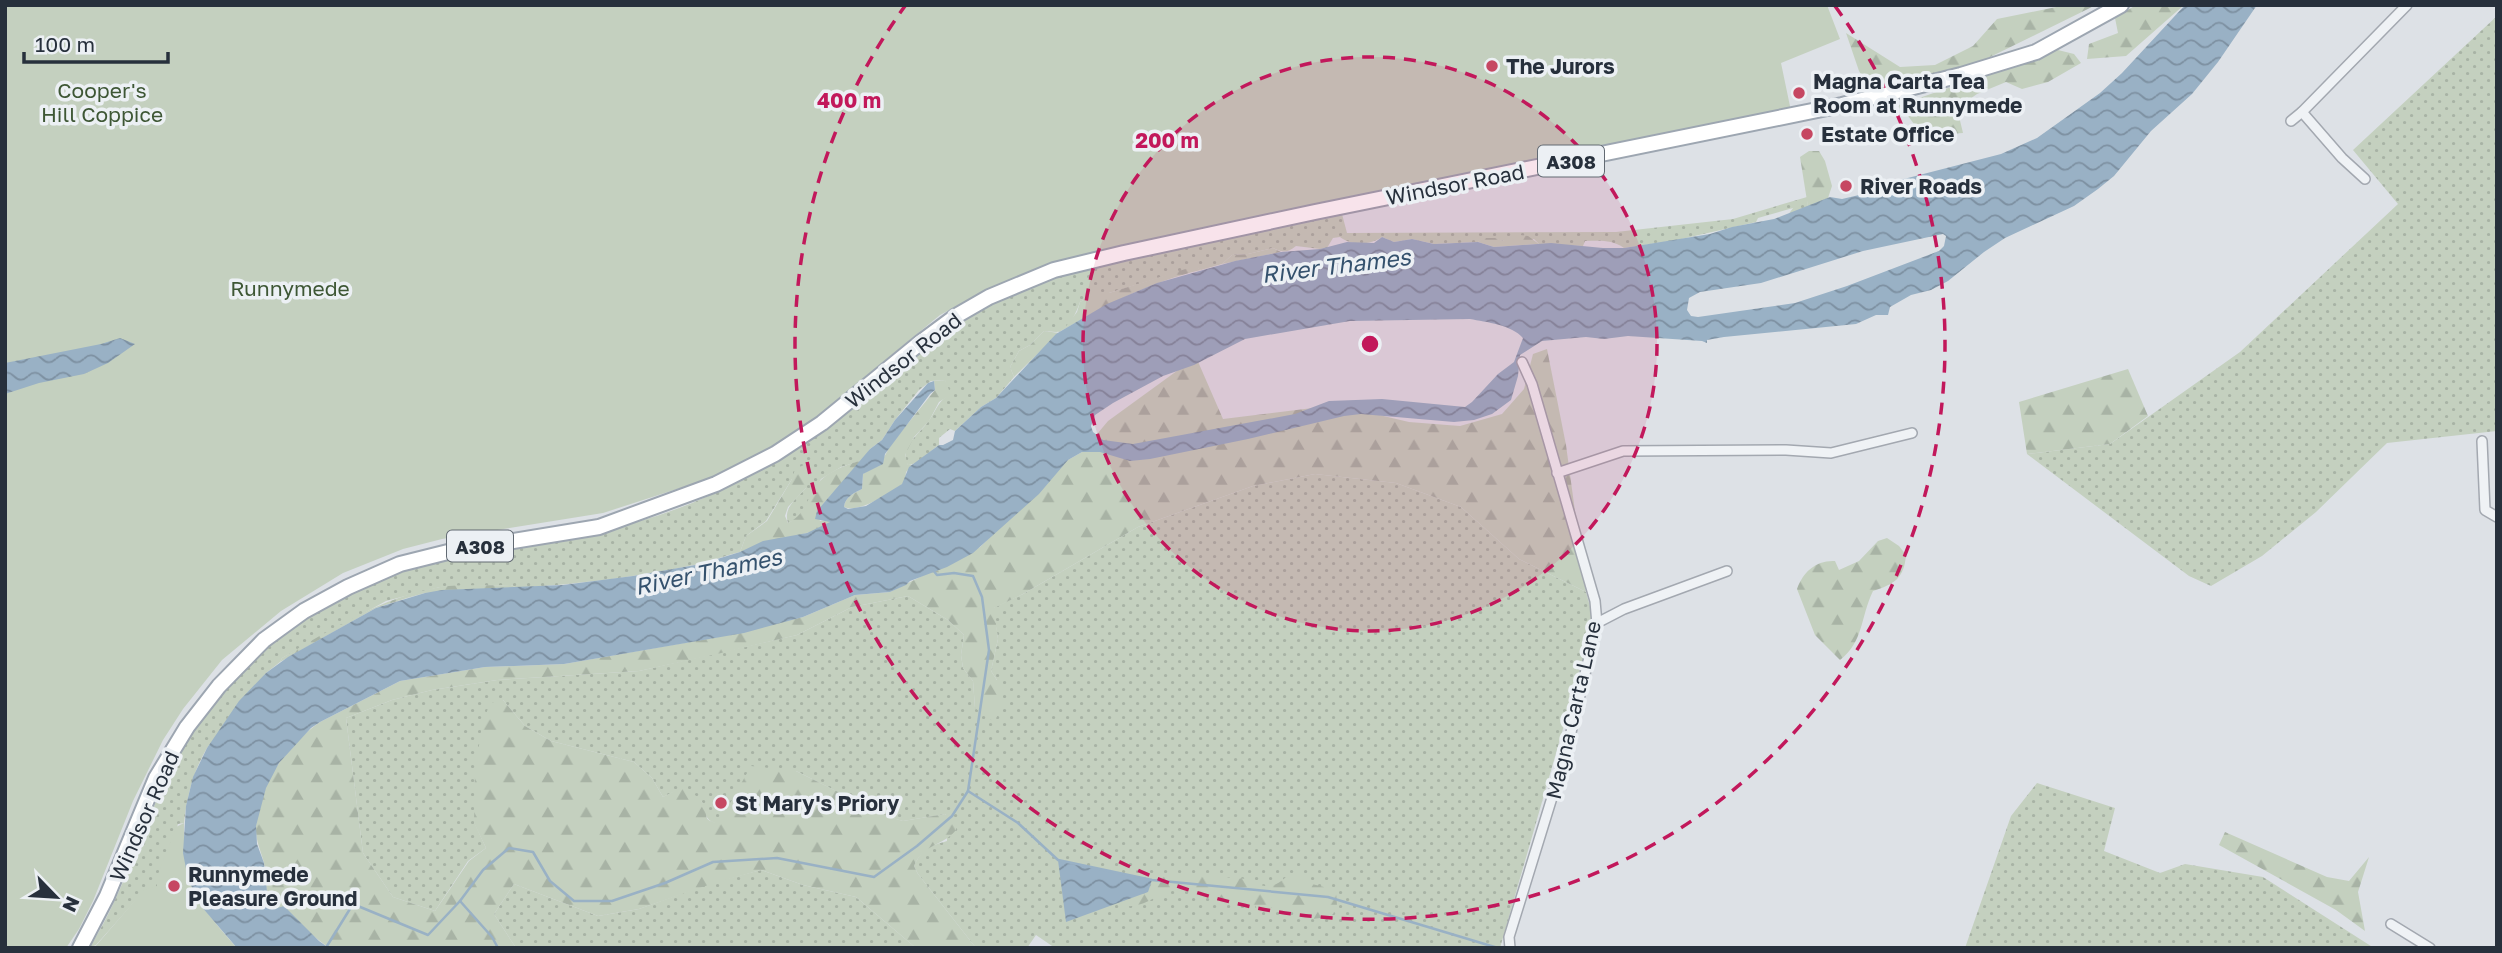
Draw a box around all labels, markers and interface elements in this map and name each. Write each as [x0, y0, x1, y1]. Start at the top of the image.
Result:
scale bar [24, 21, 168, 65]
text: 100 m [35, 31, 95, 57]
place label: The Jurors [1506, 53, 1615, 79]
marker: The Jurors [1484, 58, 1500, 74]
place label: Magna Carta Tea Room at Runnymede [1813, 68, 2022, 118]
park label: Cooper's Hill Coppice [41, 77, 163, 127]
marker: Magna Carta Tea Room at Runnymede [1791, 85, 1807, 101]
text: 400 m [817, 87, 881, 113]
place label: Estate Office [1821, 121, 1955, 147]
marker: Estate Office [1799, 126, 1815, 142]
text: 200 m [1135, 127, 1199, 153]
road number: A308 [1538, 146, 1604, 176]
street label: Windsor Road [1384, 158, 1526, 210]
place label: River Roads [1860, 173, 1982, 199]
marker: River Roads [1838, 178, 1854, 194]
water label: River Thames [1260, 242, 1413, 288]
park label: Runnymede [230, 275, 350, 301]
street label: Windsor Road [840, 307, 966, 413]
centre of rings [1358, 332, 1382, 356]
road number: A308 [447, 530, 513, 562]
water label: River Thames [632, 542, 785, 600]
street label: Magna Carta Lane [1540, 618, 1606, 802]
street label: Windsor Road [104, 747, 184, 885]
place label: St Mary's Priory [735, 790, 900, 816]
marker: St Mary's Priory [713, 795, 729, 811]
place label: Runnymede Pleasure Ground [188, 861, 357, 911]
north arrow [21, 862, 91, 932]
marker: Runnymede Pleasure Ground [166, 878, 182, 894]
text: N [58, 893, 85, 916]

